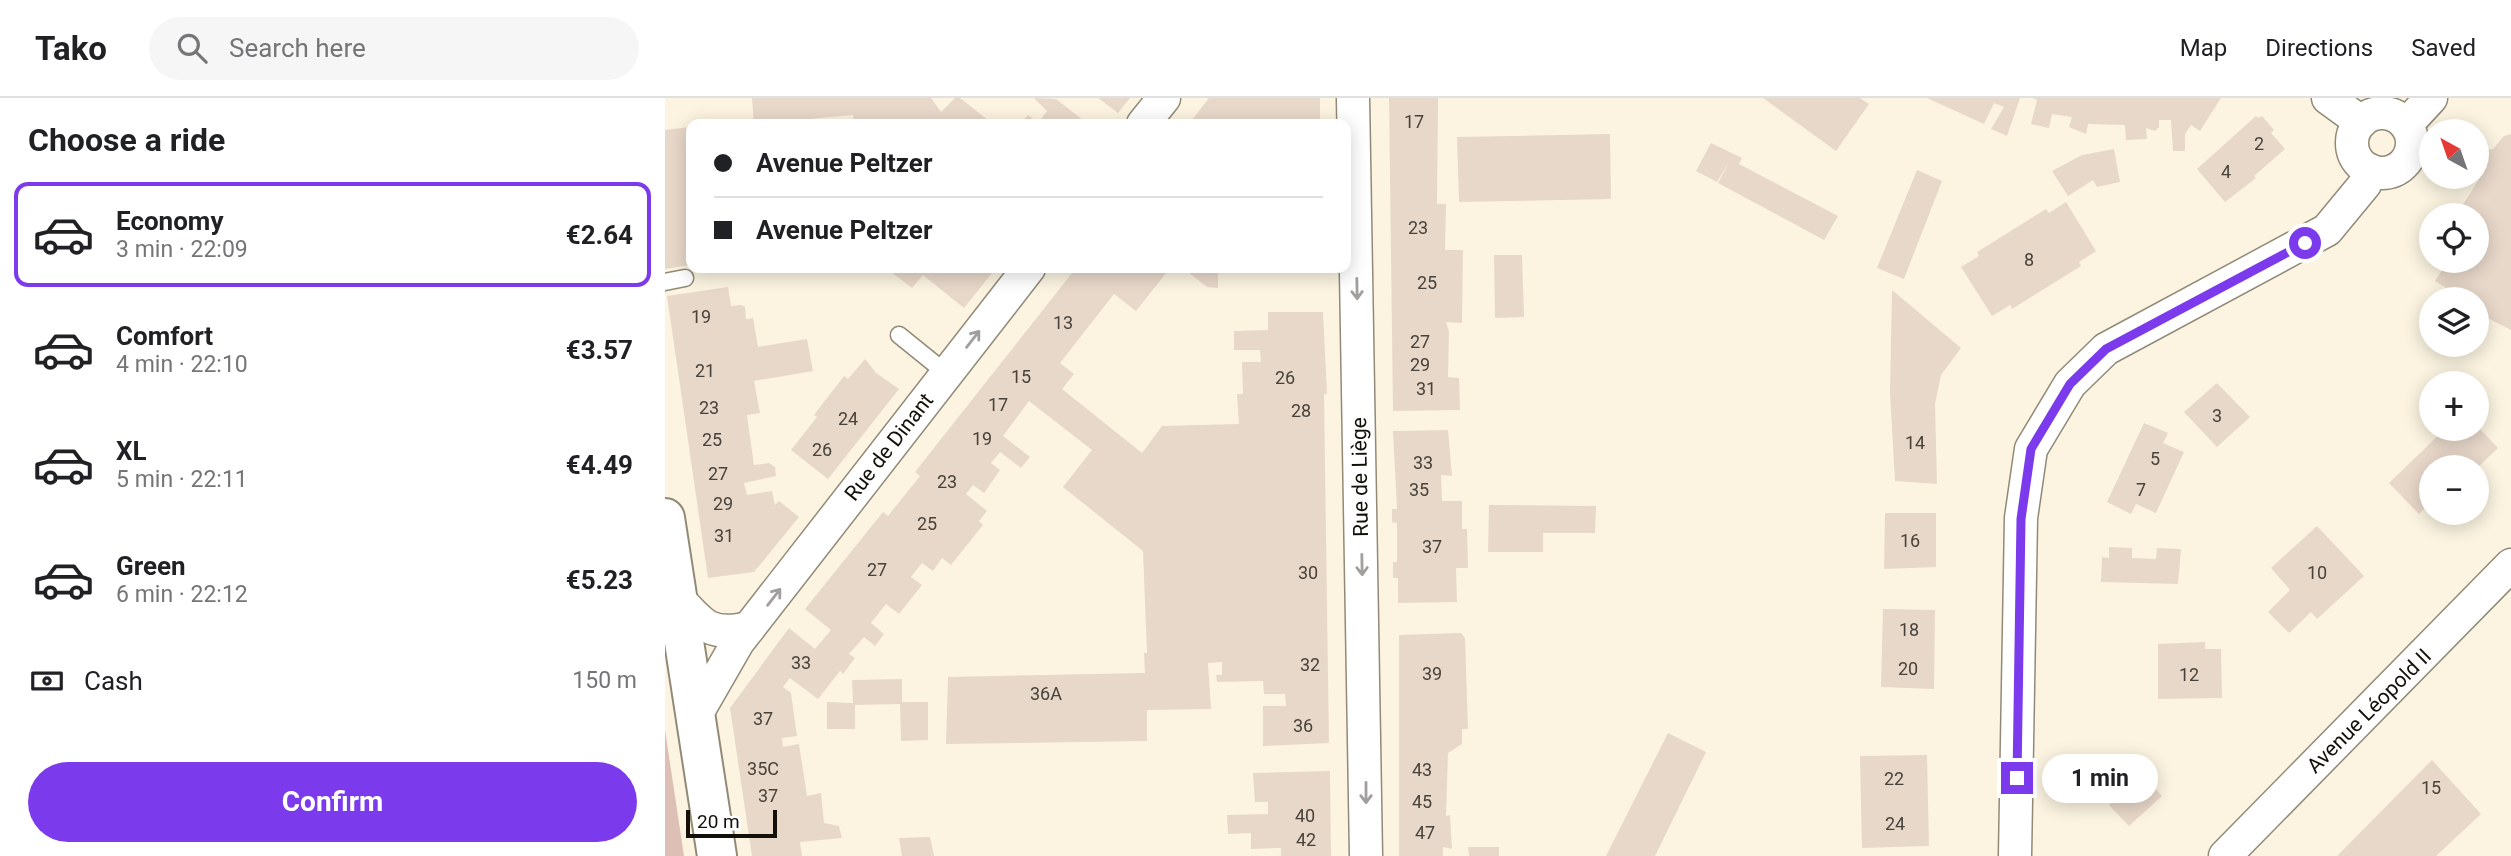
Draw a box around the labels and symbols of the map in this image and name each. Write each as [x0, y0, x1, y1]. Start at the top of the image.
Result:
house number: 17 [1404, 111, 1424, 132]
north arrow [2419, 119, 2489, 189]
house number: 2 [2254, 133, 2264, 154]
house number: 4 [2221, 161, 2231, 182]
house number: 23 [1408, 217, 1428, 238]
route start [2289, 227, 2321, 259]
house number: 8 [2024, 249, 2034, 270]
house number: 25 [1417, 272, 1437, 293]
one-way arrow [1350, 277, 1364, 300]
house number: 19 [691, 306, 711, 327]
house number: 13 [1053, 312, 1073, 333]
one-way arrow [965, 331, 980, 349]
house number: 27 [1410, 331, 1430, 352]
house number: 29 [1410, 354, 1430, 375]
house number: 21 [695, 360, 715, 381]
house number: 15 [1011, 366, 1031, 387]
house number: 26 [1275, 367, 1295, 388]
house number: 31 [1416, 378, 1436, 399]
street label: Rue de Dinant [840, 389, 938, 505]
house number: 17 [988, 394, 1008, 415]
house number: 23 [699, 397, 719, 418]
house number: 28 [1291, 400, 1311, 421]
house number: 3 [2212, 405, 2222, 426]
house number: 24 [838, 408, 858, 429]
street label: Rue de Liège [1347, 417, 1373, 537]
house number: 19 [972, 428, 992, 449]
house number: 25 [702, 429, 722, 450]
house number: 14 [1905, 432, 1925, 453]
house number: 26 [812, 439, 832, 460]
house number: 5 [2150, 448, 2160, 469]
house number: 33 [1413, 452, 1433, 473]
house number: 27 [708, 463, 728, 484]
house number: 23 [937, 471, 957, 492]
house number: 35 [1409, 479, 1429, 500]
house number: 7 [2136, 479, 2146, 500]
house number: 29 [713, 493, 733, 514]
house number: 25 [917, 513, 937, 534]
house number: 31 [714, 525, 734, 546]
house number: 16 [1900, 530, 1920, 551]
house number: 37 [1422, 536, 1442, 557]
one-way arrow [1355, 553, 1369, 576]
house number: 27 [867, 559, 887, 580]
house number: 30 [1298, 562, 1318, 583]
house number: 10 [2307, 562, 2327, 583]
one-way arrow [766, 588, 781, 606]
house number: 18 [1899, 619, 1919, 640]
street label: Avenue Léopold II [2302, 644, 2436, 778]
house number: 33 [791, 652, 811, 673]
house number: 32 [1300, 654, 1320, 675]
house number: 20 [1898, 658, 1918, 679]
house number: 39 [1422, 663, 1442, 684]
house number: 12 [2179, 664, 2199, 685]
house number: 36A [1030, 683, 1062, 704]
house number: 37 [753, 708, 773, 729]
house number: 36 [1293, 715, 1313, 736]
callout: 1 min [2041, 754, 2157, 802]
house number: 35C [747, 758, 779, 779]
house number: 43 [1412, 759, 1432, 780]
route end [2001, 762, 2033, 794]
house number: 22 [1884, 768, 1904, 789]
house number: 15 [2421, 777, 2441, 798]
one-way arrow [1359, 781, 1373, 804]
house number: 37 [758, 785, 778, 806]
house number: 45 [1412, 791, 1432, 812]
house number: 40 [1295, 805, 1315, 826]
scale bar [686, 807, 777, 839]
house number: 24 [1885, 813, 1905, 834]
house number: 47 [1415, 822, 1435, 843]
house number: 42 [1296, 829, 1316, 850]

